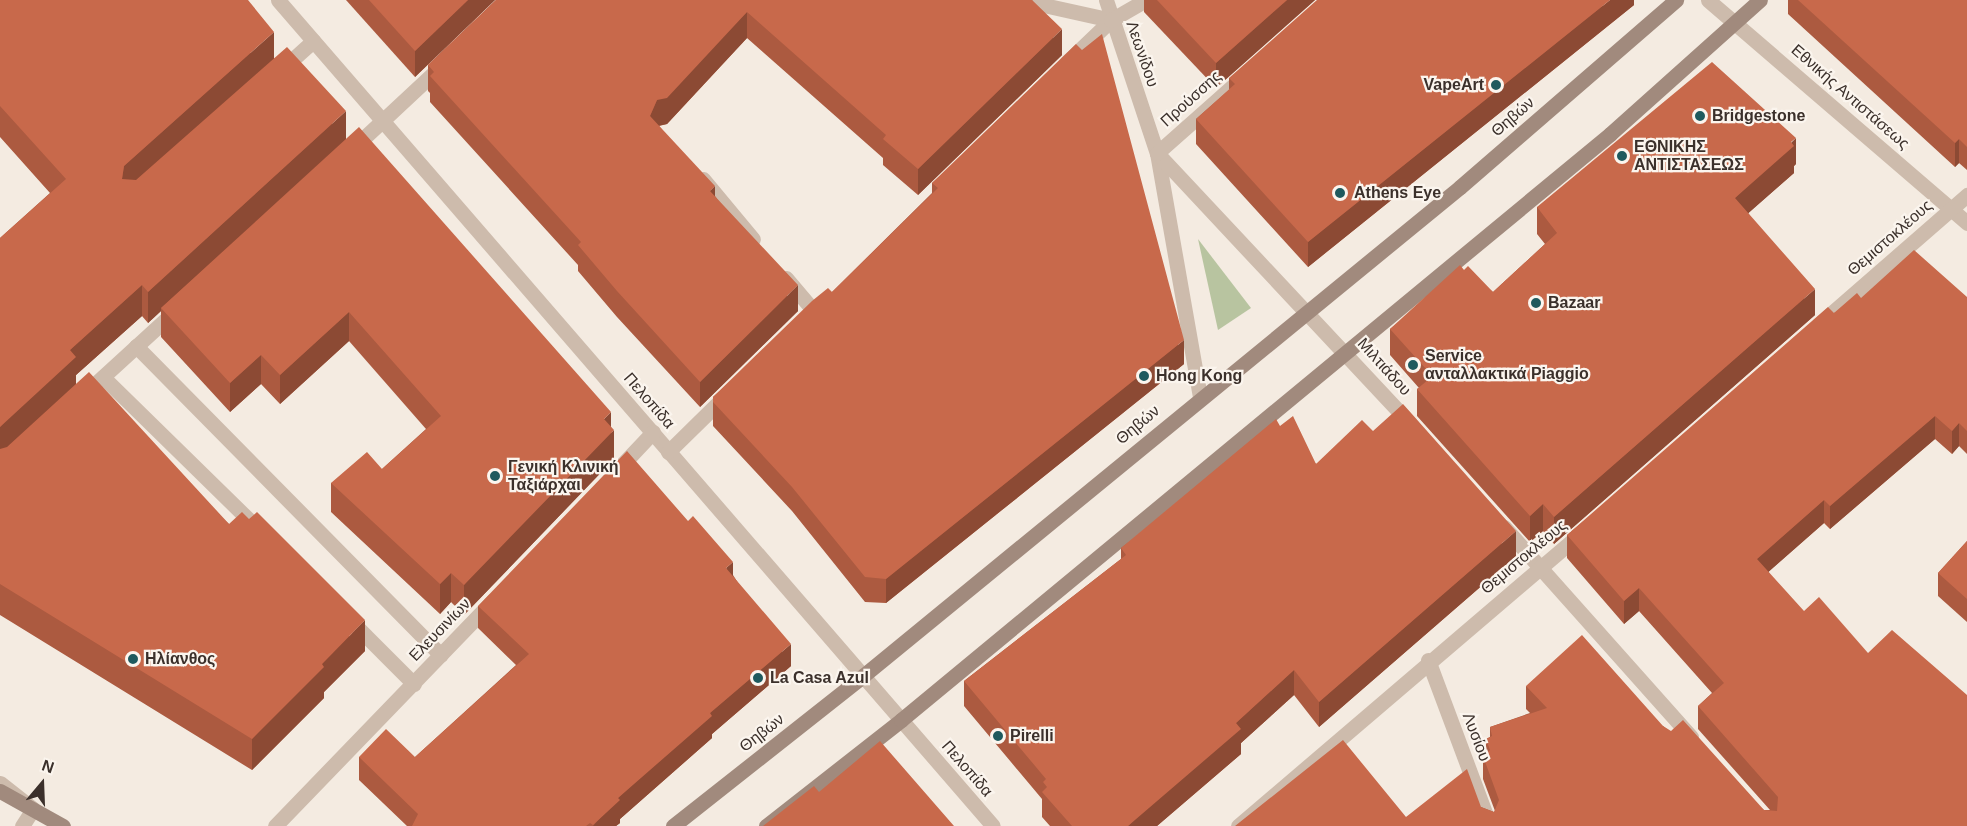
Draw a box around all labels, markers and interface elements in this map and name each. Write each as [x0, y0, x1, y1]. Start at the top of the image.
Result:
street label: Λεωνίδου [1122, 19, 1162, 89]
street label: Εθνικής Αντιστάσεως [1787, 40, 1913, 154]
street label: Προύσσης [1157, 67, 1225, 131]
place label: VapeArt [1424, 75, 1484, 95]
marker: VapeArt [1489, 78, 1503, 92]
street label: Θηβών [1487, 93, 1539, 141]
place label: Bridgestone [1712, 106, 1805, 126]
marker: Bridgestone [1693, 109, 1707, 123]
place label: ΕΘΝΙΚΗΣ ΑΝΤΙΣΤΑΣΕΩΣ [1634, 137, 1744, 175]
marker: ΕΘΝΙΚΗΣ ΑΝΤΙΣΤΑΣΕΩΣ [1615, 149, 1629, 163]
place label: Athens Eye [1354, 183, 1441, 203]
marker: Athens Eye [1331, 184, 1349, 202]
street label: Θεμιστοκλέους [1844, 196, 1936, 280]
place label: Bazaar [1548, 293, 1600, 313]
marker: Bazaar [1529, 296, 1543, 310]
street label: Μιλτιάδου [1353, 334, 1415, 400]
place label: Service ανταλλακτικά Piaggio [1425, 346, 1589, 384]
marker: Service ανταλλακτικά Piaggio [1406, 358, 1420, 372]
place label: Hong Kong [1156, 366, 1242, 386]
street label: Πελοπίδα [619, 369, 679, 433]
marker: Hong Kong [1137, 369, 1151, 383]
street label: Θηβών [1112, 401, 1164, 449]
place label: Γενική Κλινική Ταξιάρχαι [508, 457, 619, 495]
marker: Γενική Κλινική Ταξιάρχαι [486, 467, 504, 485]
street label: Θεμιστοκλέους [1477, 516, 1571, 598]
street label: Ελευσινίων [405, 595, 475, 665]
place label: Ηλίανθος [145, 649, 215, 669]
marker: Ηλίανθος [126, 652, 140, 666]
place label: La Casa Azul [770, 668, 870, 688]
marker: La Casa Azul [751, 671, 765, 685]
street label: Θηβών [736, 710, 788, 756]
street label: Λυσίου [1458, 710, 1494, 764]
place label: Pirelli [1010, 726, 1054, 746]
marker: Pirelli [991, 729, 1005, 743]
street label: Πελοπίδα [937, 737, 997, 801]
north arrow [12, 754, 72, 814]
text: N [40, 757, 56, 776]

